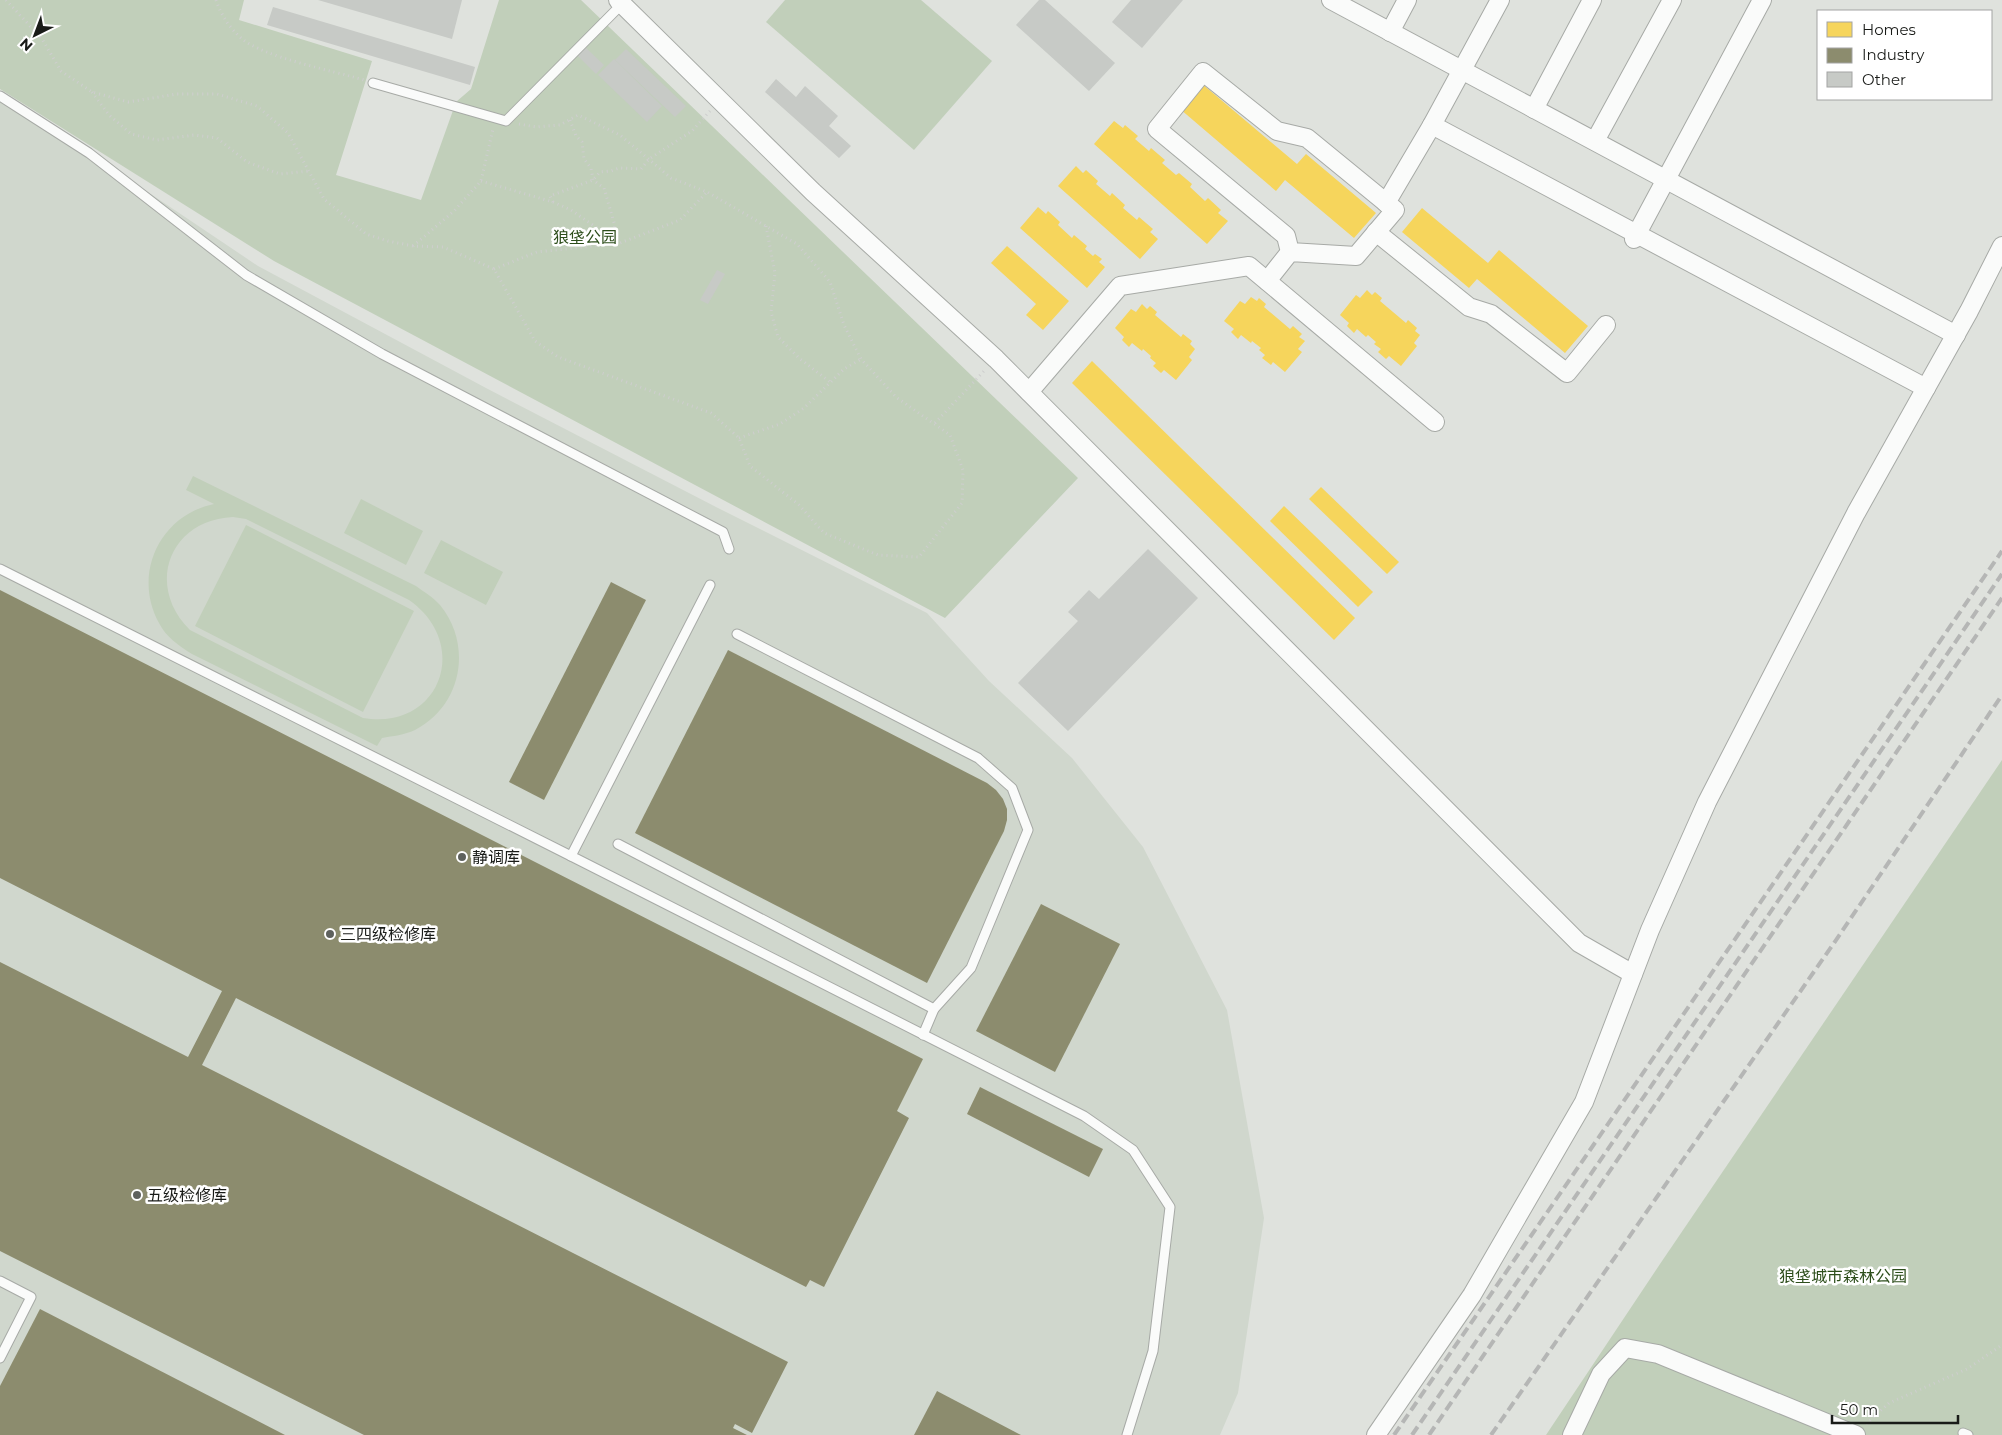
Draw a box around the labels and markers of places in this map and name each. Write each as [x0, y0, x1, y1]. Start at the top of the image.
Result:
place label: 静调库 [472, 848, 520, 867]
marker: 静调库 [456, 851, 468, 863]
place label: 三四级检修库 [340, 925, 436, 944]
marker: 三四级检修库 [324, 928, 336, 940]
place label: 五级检修库 [147, 1186, 227, 1205]
marker: 五级检修库 [131, 1189, 143, 1201]

